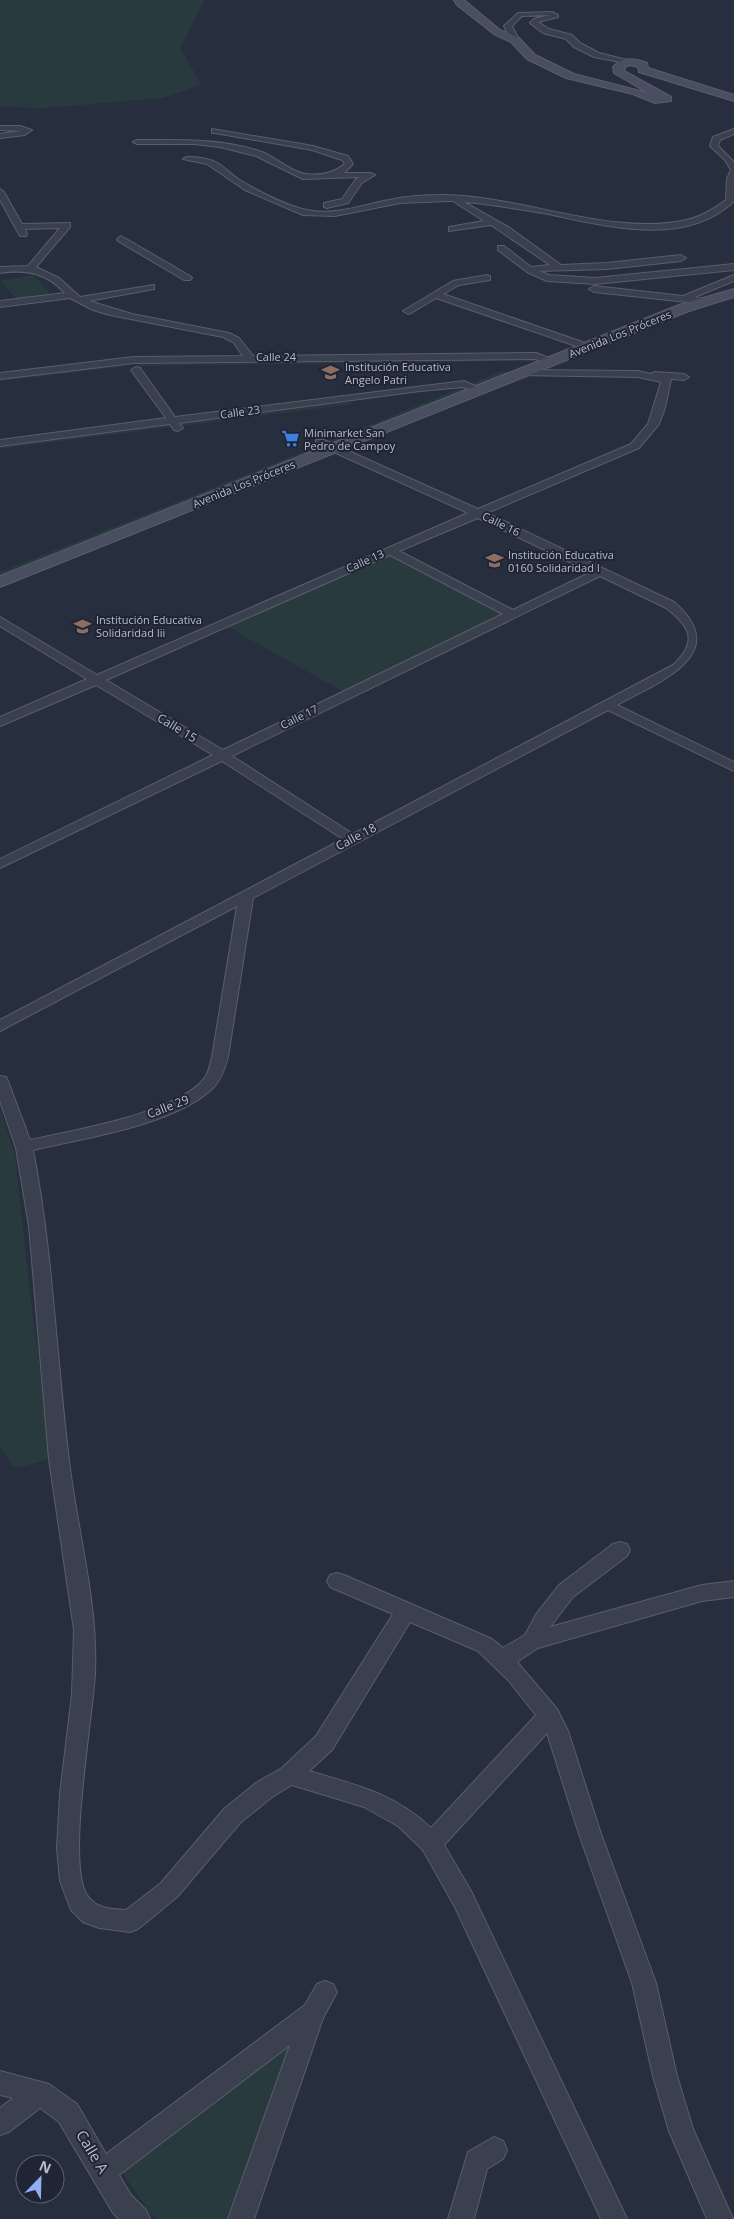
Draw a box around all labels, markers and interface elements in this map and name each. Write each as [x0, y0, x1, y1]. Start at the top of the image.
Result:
street label: Avenida Los Próceres [566, 306, 673, 361]
street label: Calle 24 [256, 349, 297, 364]
place label: Institución Educativa Angelo Patri [345, 359, 451, 387]
school or university icon: Institución Educativa Angelo Patri [321, 363, 341, 383]
street label: Calle 23 [219, 401, 261, 422]
place label: Minimarket San Pedro de Campoy [304, 425, 396, 453]
supermarket icon: Minimarket San Pedro de Campoy [280, 429, 300, 449]
street label: Avenida Los Próceres [190, 456, 297, 511]
street label: Calle 16 [480, 508, 523, 539]
street label: Calle 13 [343, 546, 386, 576]
place label: Institución Educativa 0160 Solidaridad I [508, 547, 614, 575]
school or university icon: Institución Educativa 0160 Solidaridad I [484, 551, 504, 571]
place label: Institución Educativa Solidaridad Iii [96, 612, 202, 640]
school or university icon: Institución Educativa Solidaridad Iii [72, 616, 92, 636]
street label: Calle 17 [277, 701, 320, 732]
street label: Calle 15 [154, 709, 201, 746]
street label: Calle 18 [332, 819, 379, 854]
street label: Calle 29 [144, 1091, 191, 1122]
street label: Calle A [72, 2126, 114, 2177]
north arrow [15, 2154, 65, 2204]
text: N [36, 2156, 54, 2178]

